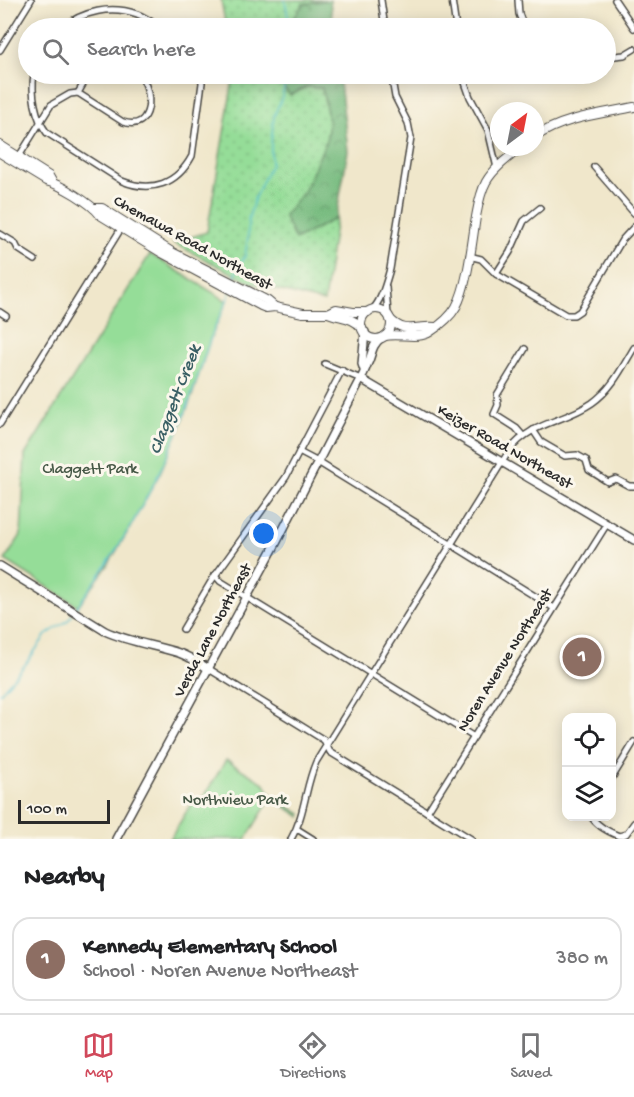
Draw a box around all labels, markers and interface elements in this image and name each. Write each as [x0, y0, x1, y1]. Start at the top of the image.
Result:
search box [18, 18, 616, 84]
icon: search [39, 35, 72, 68]
text: Search here [87, 38, 195, 64]
north arrow [490, 102, 544, 156]
street label: Chemawa Road Northeast [109, 192, 276, 296]
water label: Claggett Creek [146, 341, 207, 458]
street label: Keizer Road Northeast [433, 401, 576, 495]
park label: Claggett Park [43, 461, 139, 480]
your location [249, 519, 278, 548]
street label: Verda Lane Northeast [170, 560, 258, 702]
street label: Noren Avenue Northeast [454, 585, 559, 736]
pin: 1 [562, 634, 602, 680]
map controls [562, 713, 616, 821]
button: locate [562, 713, 616, 767]
button: layers [562, 767, 616, 821]
park label: Northview Park [182, 792, 289, 811]
scale bar [18, 797, 110, 824]
text: 100 m [27, 801, 67, 820]
text: Nearby [24, 863, 105, 894]
text: Kennedy Elementary School [83, 935, 337, 961]
text: 1 [41, 948, 50, 971]
text: 380 m [556, 948, 608, 971]
text: School · Noren Avenue Northeast [83, 961, 357, 984]
tab: Map [82, 1029, 115, 1084]
tab: Directions [280, 1029, 346, 1084]
tab: Saved [510, 1029, 551, 1084]

